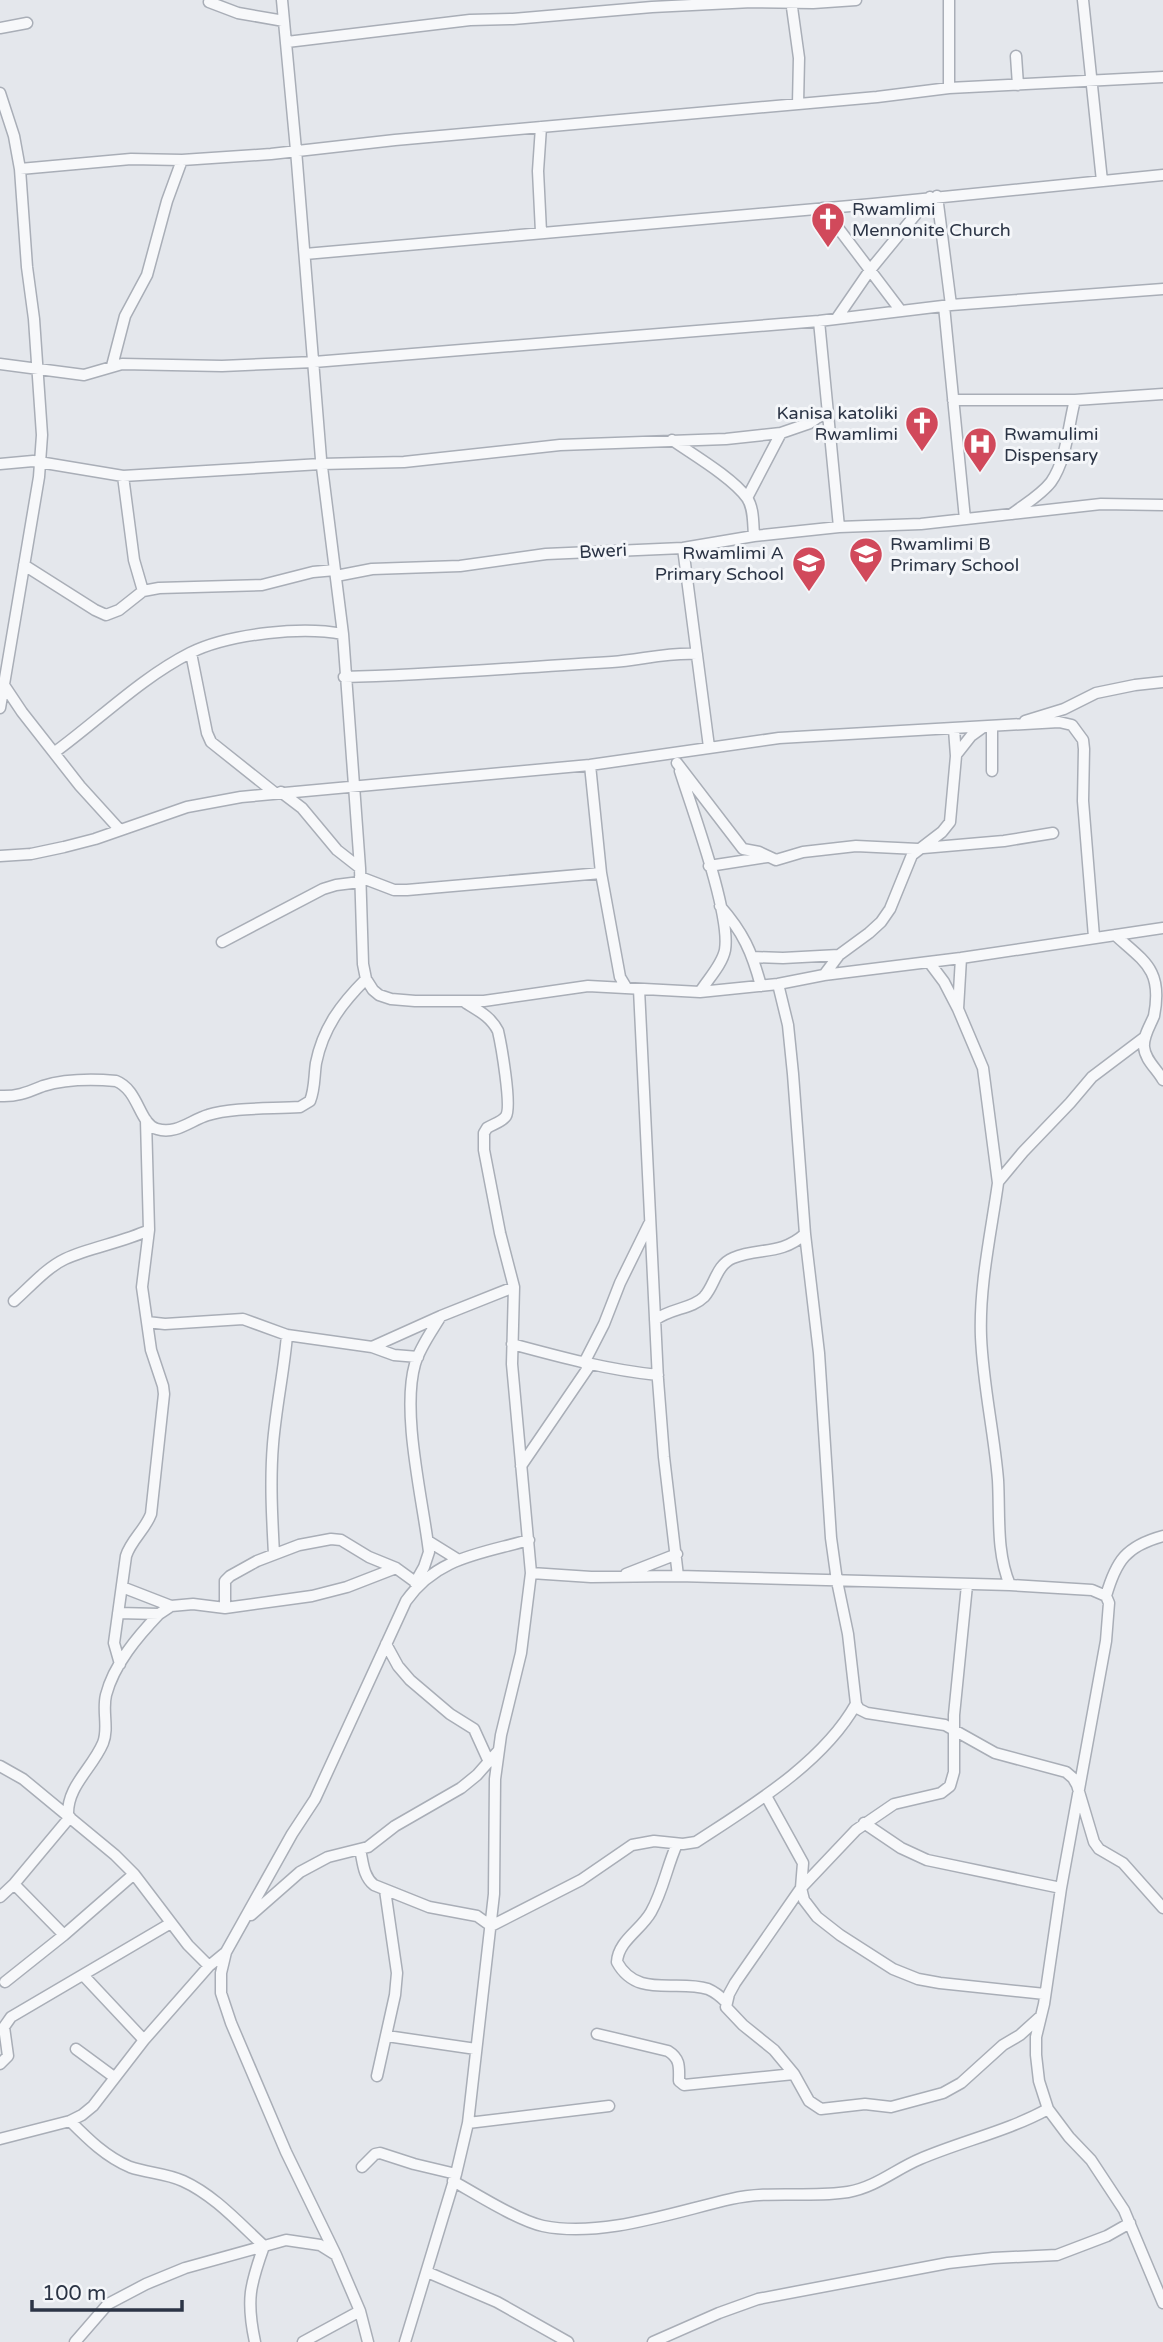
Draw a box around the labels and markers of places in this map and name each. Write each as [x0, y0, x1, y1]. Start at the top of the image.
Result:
place label: Rwamlimi Mennonite Church [852, 198, 1011, 241]
church icon: Rwamlimi Mennonite Church [809, 200, 847, 249]
place label: Kanisa katoliki Rwamlimi [776, 402, 898, 445]
church icon: Kanisa katoliki Rwamlimi [903, 404, 941, 453]
place label: Rwamulimi Dispensary [1004, 423, 1099, 466]
hospital icon: Rwamulimi Dispensary [961, 425, 999, 474]
place label: Rwamlimi B Primary School [890, 533, 1019, 576]
school or university icon: Rwamlimi B Primary School [847, 535, 885, 584]
place label: Rwamlimi A Primary School [655, 542, 784, 585]
school or university icon: Rwamlimi A Primary School [790, 544, 828, 593]

